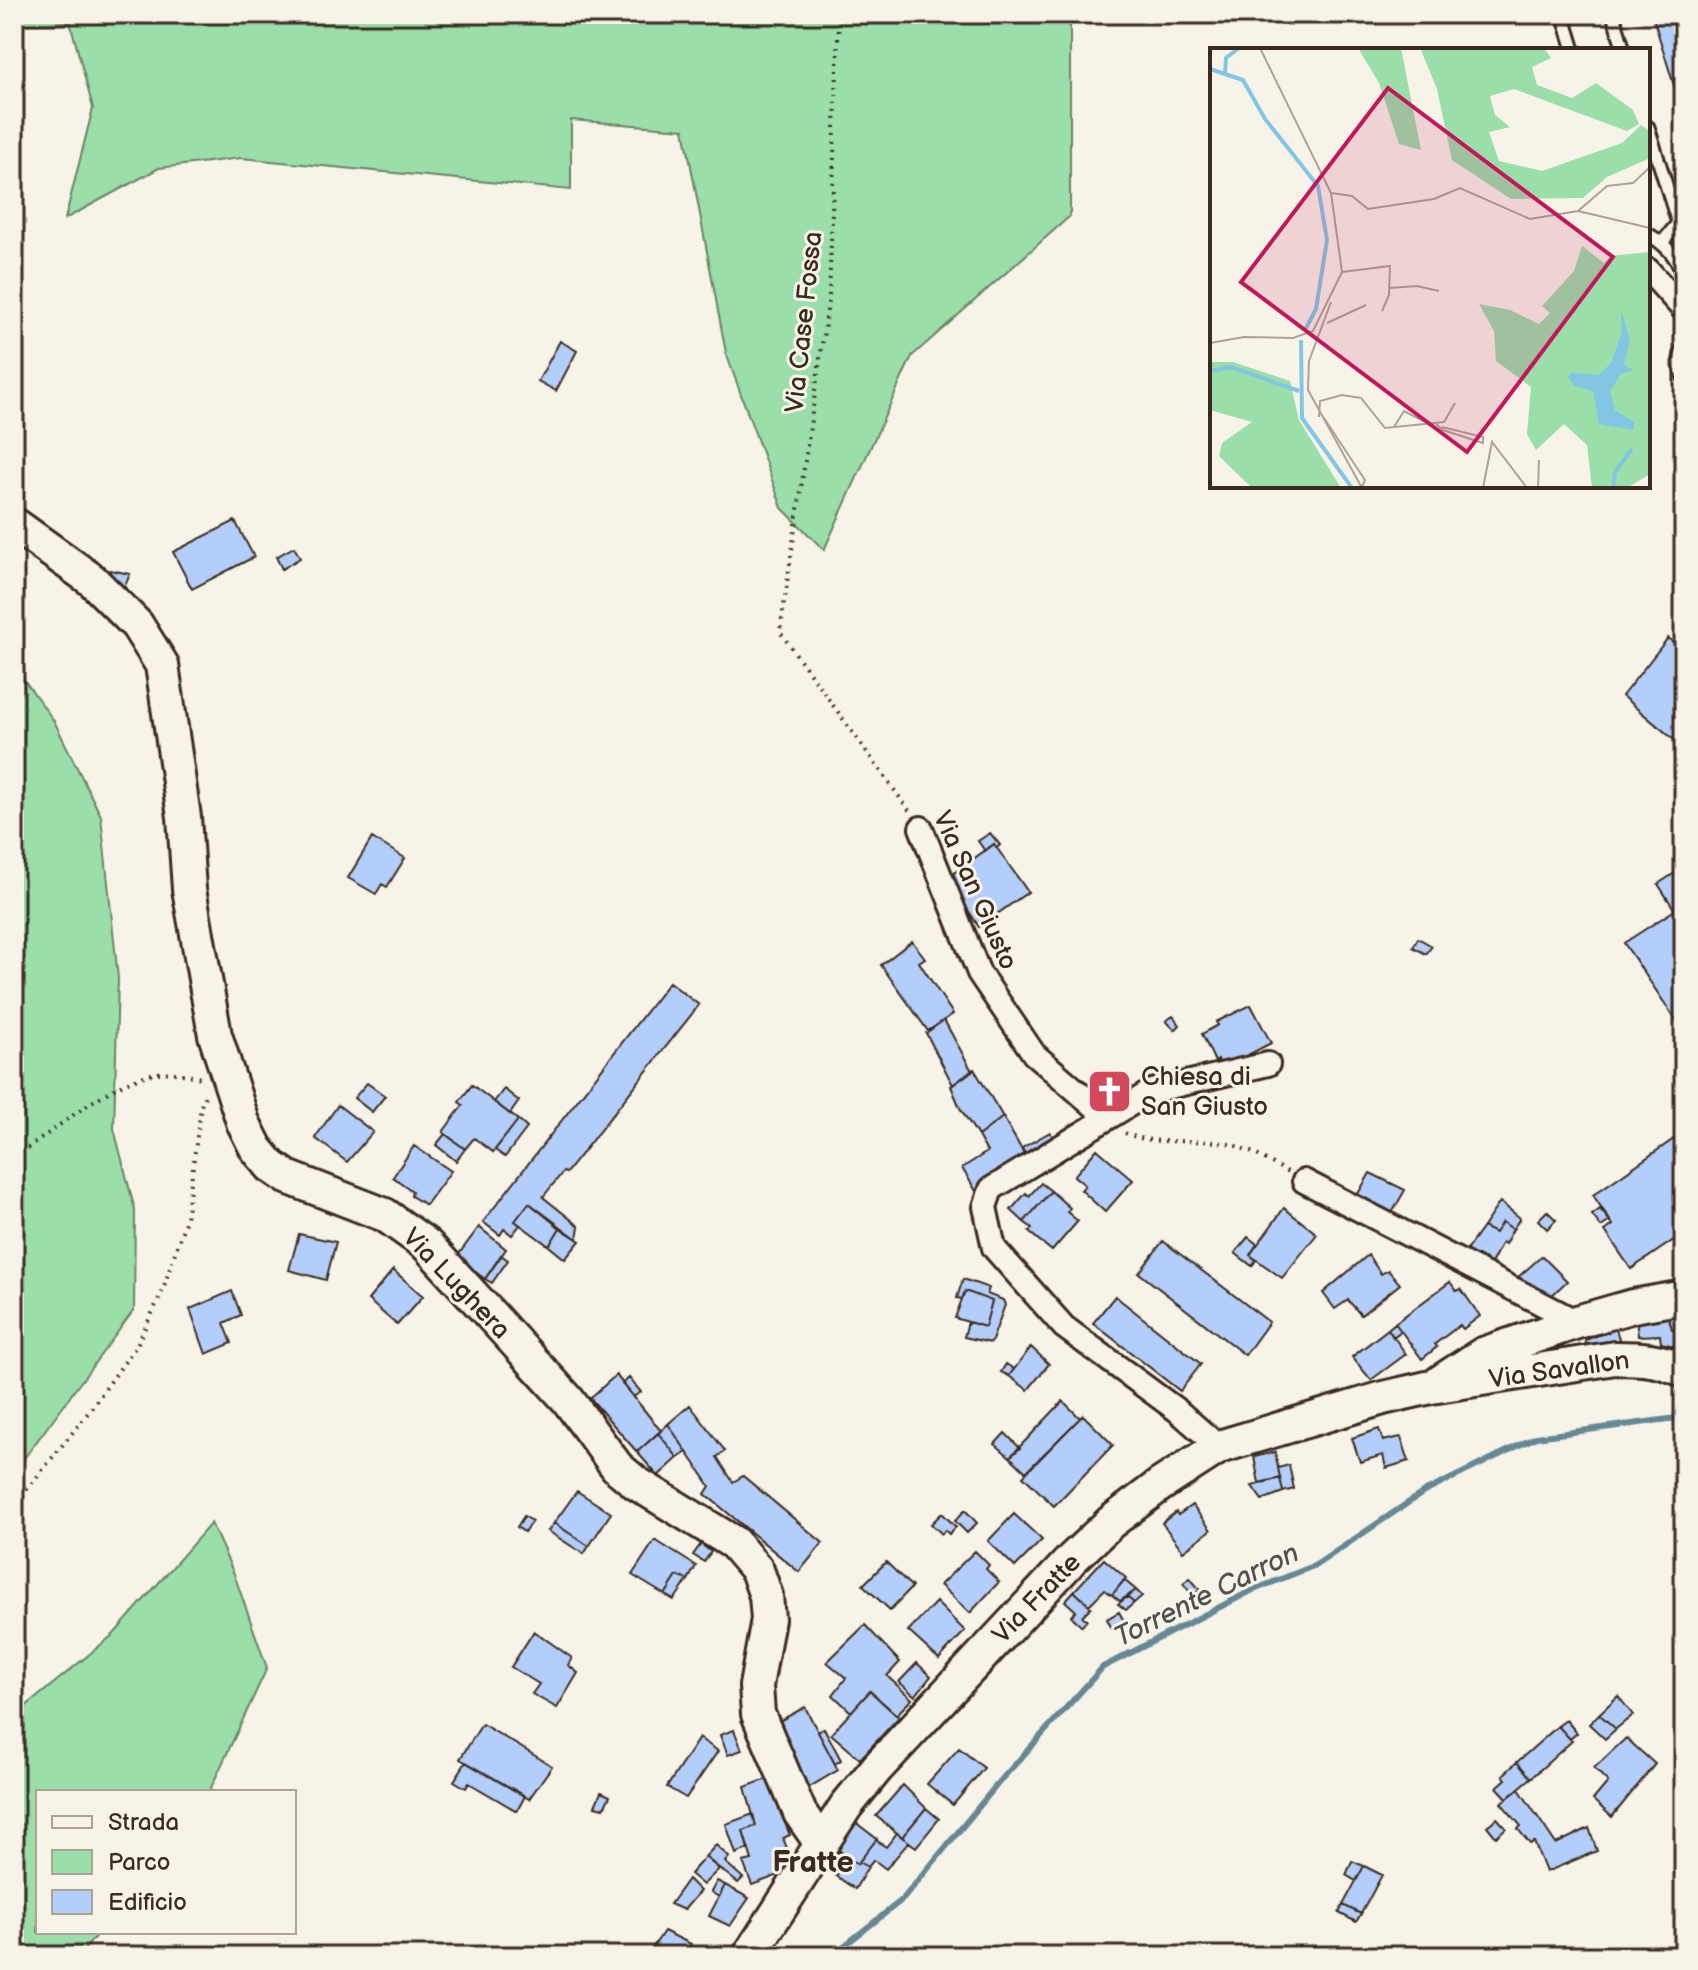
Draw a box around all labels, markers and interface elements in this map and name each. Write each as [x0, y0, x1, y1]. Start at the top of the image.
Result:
inset map [1210, 48, 1650, 488]
street label: Via Case Fossa [780, 230, 829, 414]
street label: Via San Giusto [926, 806, 1023, 975]
place label: Chiesa di San Giusto [1141, 1062, 1268, 1123]
church icon: Chiesa di San Giusto [1086, 1067, 1134, 1115]
street label: Via Lughera [396, 1222, 516, 1346]
street label: Via Savallon [1487, 1345, 1631, 1396]
water label: Torrente Carron [1109, 1536, 1304, 1654]
street label: Via Fratte [986, 1547, 1088, 1651]
legend [36, 1790, 296, 1934]
text: Strada [108, 1808, 179, 1837]
district label: Fratte [772, 1845, 854, 1881]
text: Parco [108, 1848, 170, 1877]
text: Edificio [108, 1888, 187, 1917]

